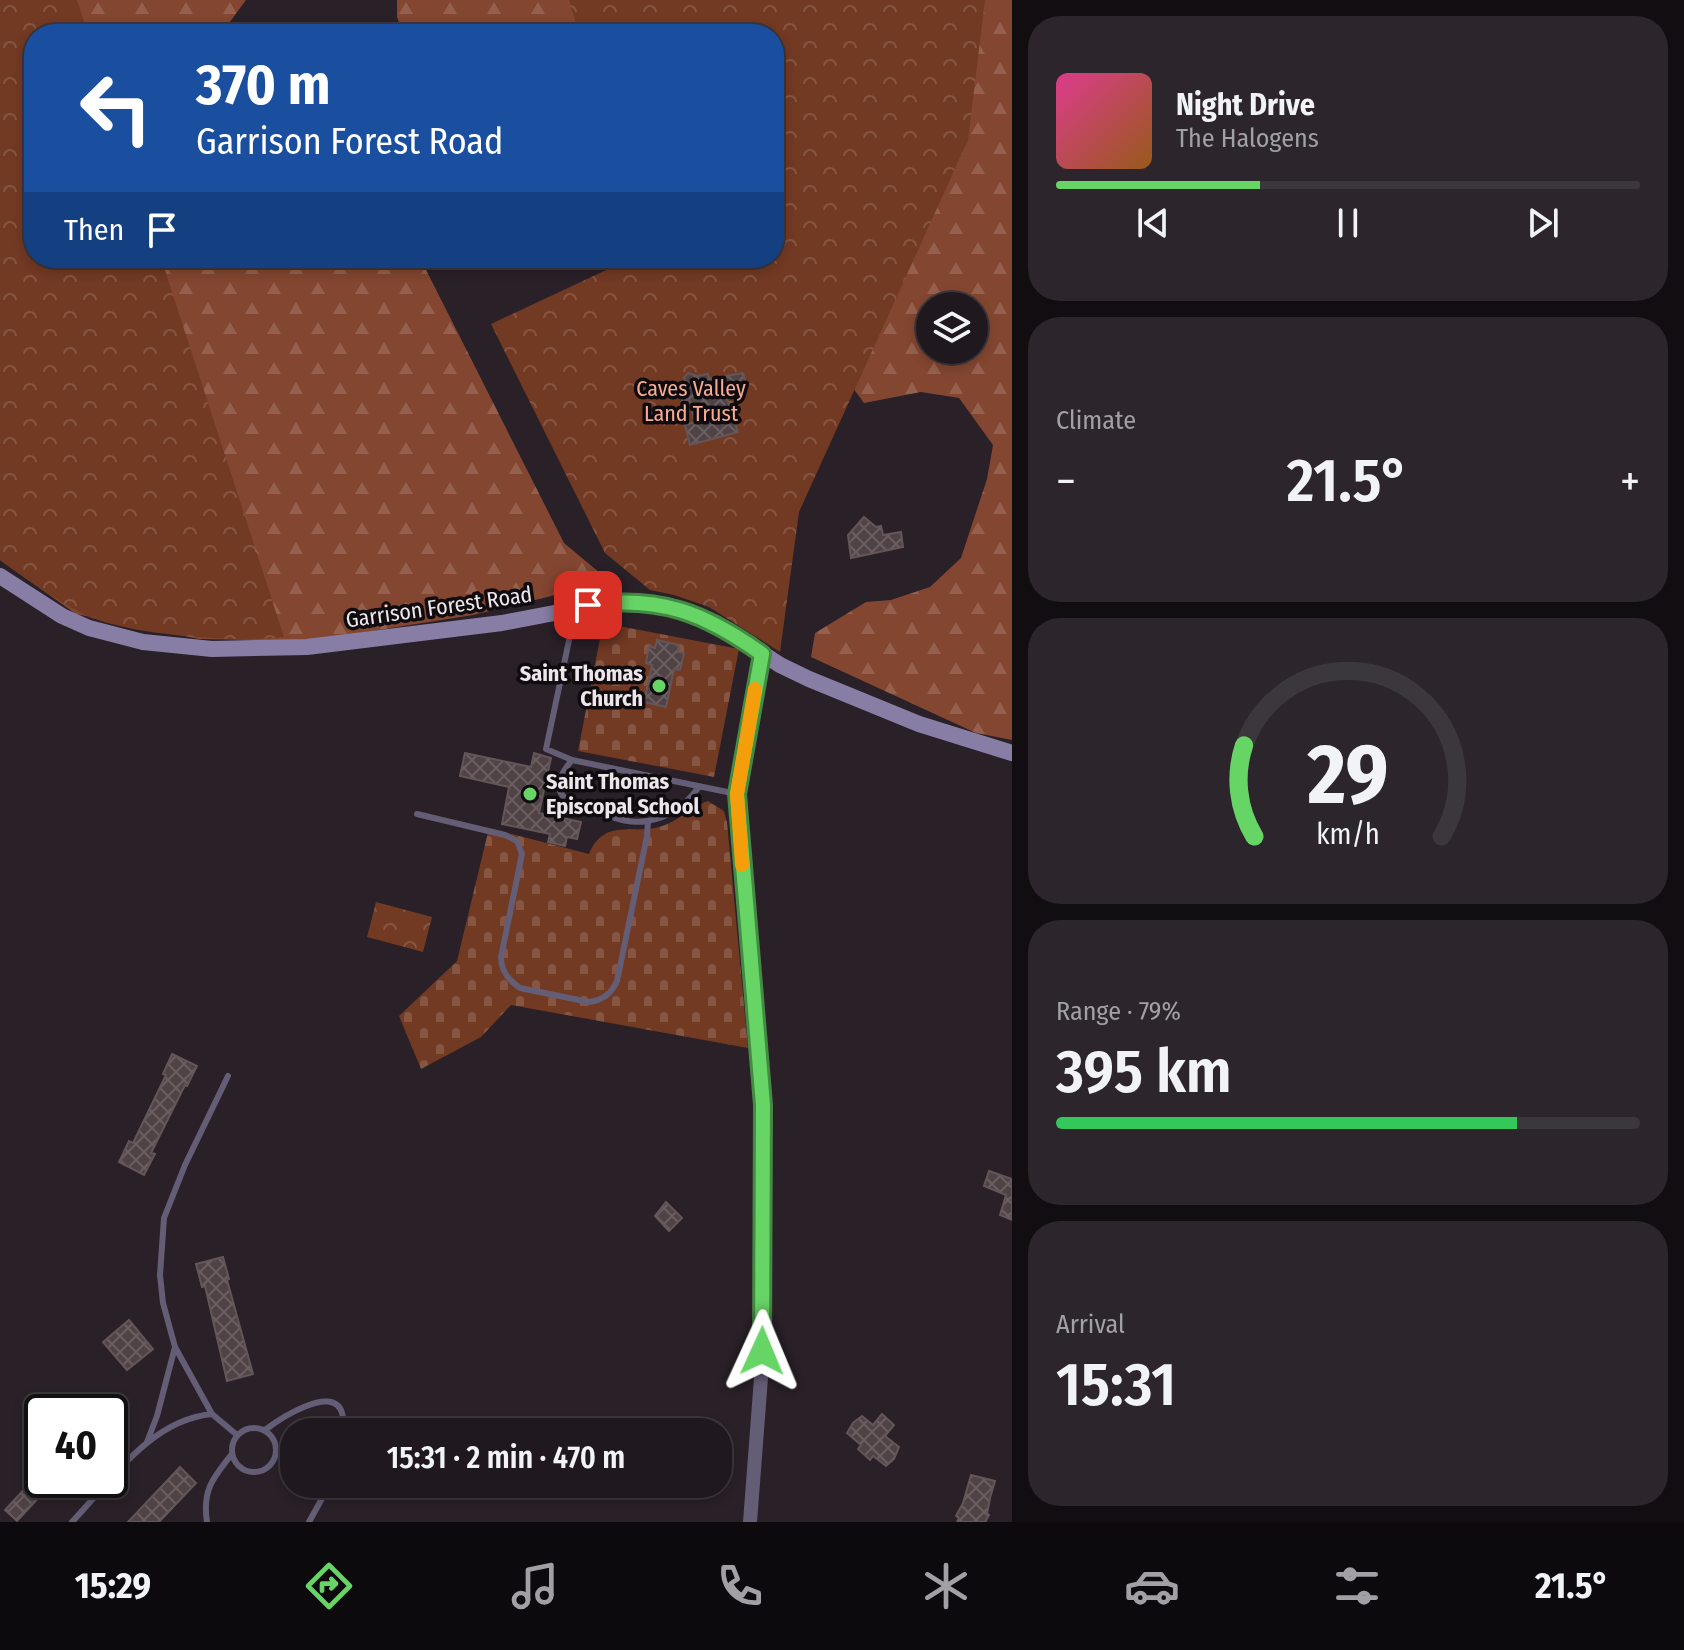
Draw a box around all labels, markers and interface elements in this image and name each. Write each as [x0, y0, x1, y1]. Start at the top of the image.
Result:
text: 370 m [196, 52, 331, 119]
icon: left [64, 56, 168, 160]
text: Night Drive [1176, 87, 1315, 123]
text: Garrison Forest Road [196, 120, 503, 164]
text: The Halogens [1176, 123, 1319, 154]
icon: previous [1131, 201, 1175, 245]
icon: pause [1326, 201, 1370, 245]
icon: next [1521, 201, 1565, 245]
icon: arrive [140, 208, 184, 252]
text: Then [64, 212, 124, 248]
map controls [916, 292, 988, 364]
button: layers [916, 292, 988, 364]
park label: Caves Valley Land Trust [636, 375, 746, 427]
text: Climate [1056, 405, 1136, 436]
text: 21.5° [1287, 445, 1409, 517]
text: − [1056, 455, 1076, 508]
text: + [1620, 455, 1640, 508]
pin [554, 571, 622, 639]
street label: Garrison Forest Road [344, 581, 534, 633]
icon: arrive [566, 583, 610, 627]
place label: Saint Thomas Church [520, 660, 643, 712]
marker: Saint Thomas Church [650, 677, 668, 695]
text: 29 [1306, 725, 1389, 825]
place label: Saint Thomas Episcopal School [546, 768, 700, 820]
marker: Saint Thomas Episcopal School [521, 785, 539, 803]
text: km/h [1316, 817, 1380, 852]
text: Range · 79% [1056, 996, 1181, 1027]
text: 395 km [1056, 1036, 1232, 1108]
position arrow [720, 1309, 804, 1393]
text: Arrival [1056, 1309, 1125, 1340]
text: 15:31 [1056, 1349, 1176, 1421]
speed limit sign: 40 [24, 1394, 128, 1498]
text: 15:31 · 2 min · 470 m [387, 1440, 625, 1476]
icon: directions [301, 1558, 357, 1614]
icon: music [507, 1558, 563, 1614]
icon: phone [712, 1558, 768, 1614]
icon: climate [918, 1558, 974, 1614]
icon: car [1124, 1558, 1180, 1614]
icon: filters [1329, 1558, 1385, 1614]
text: 15:29 [75, 1564, 151, 1608]
text: 21.5° [1535, 1564, 1609, 1608]

